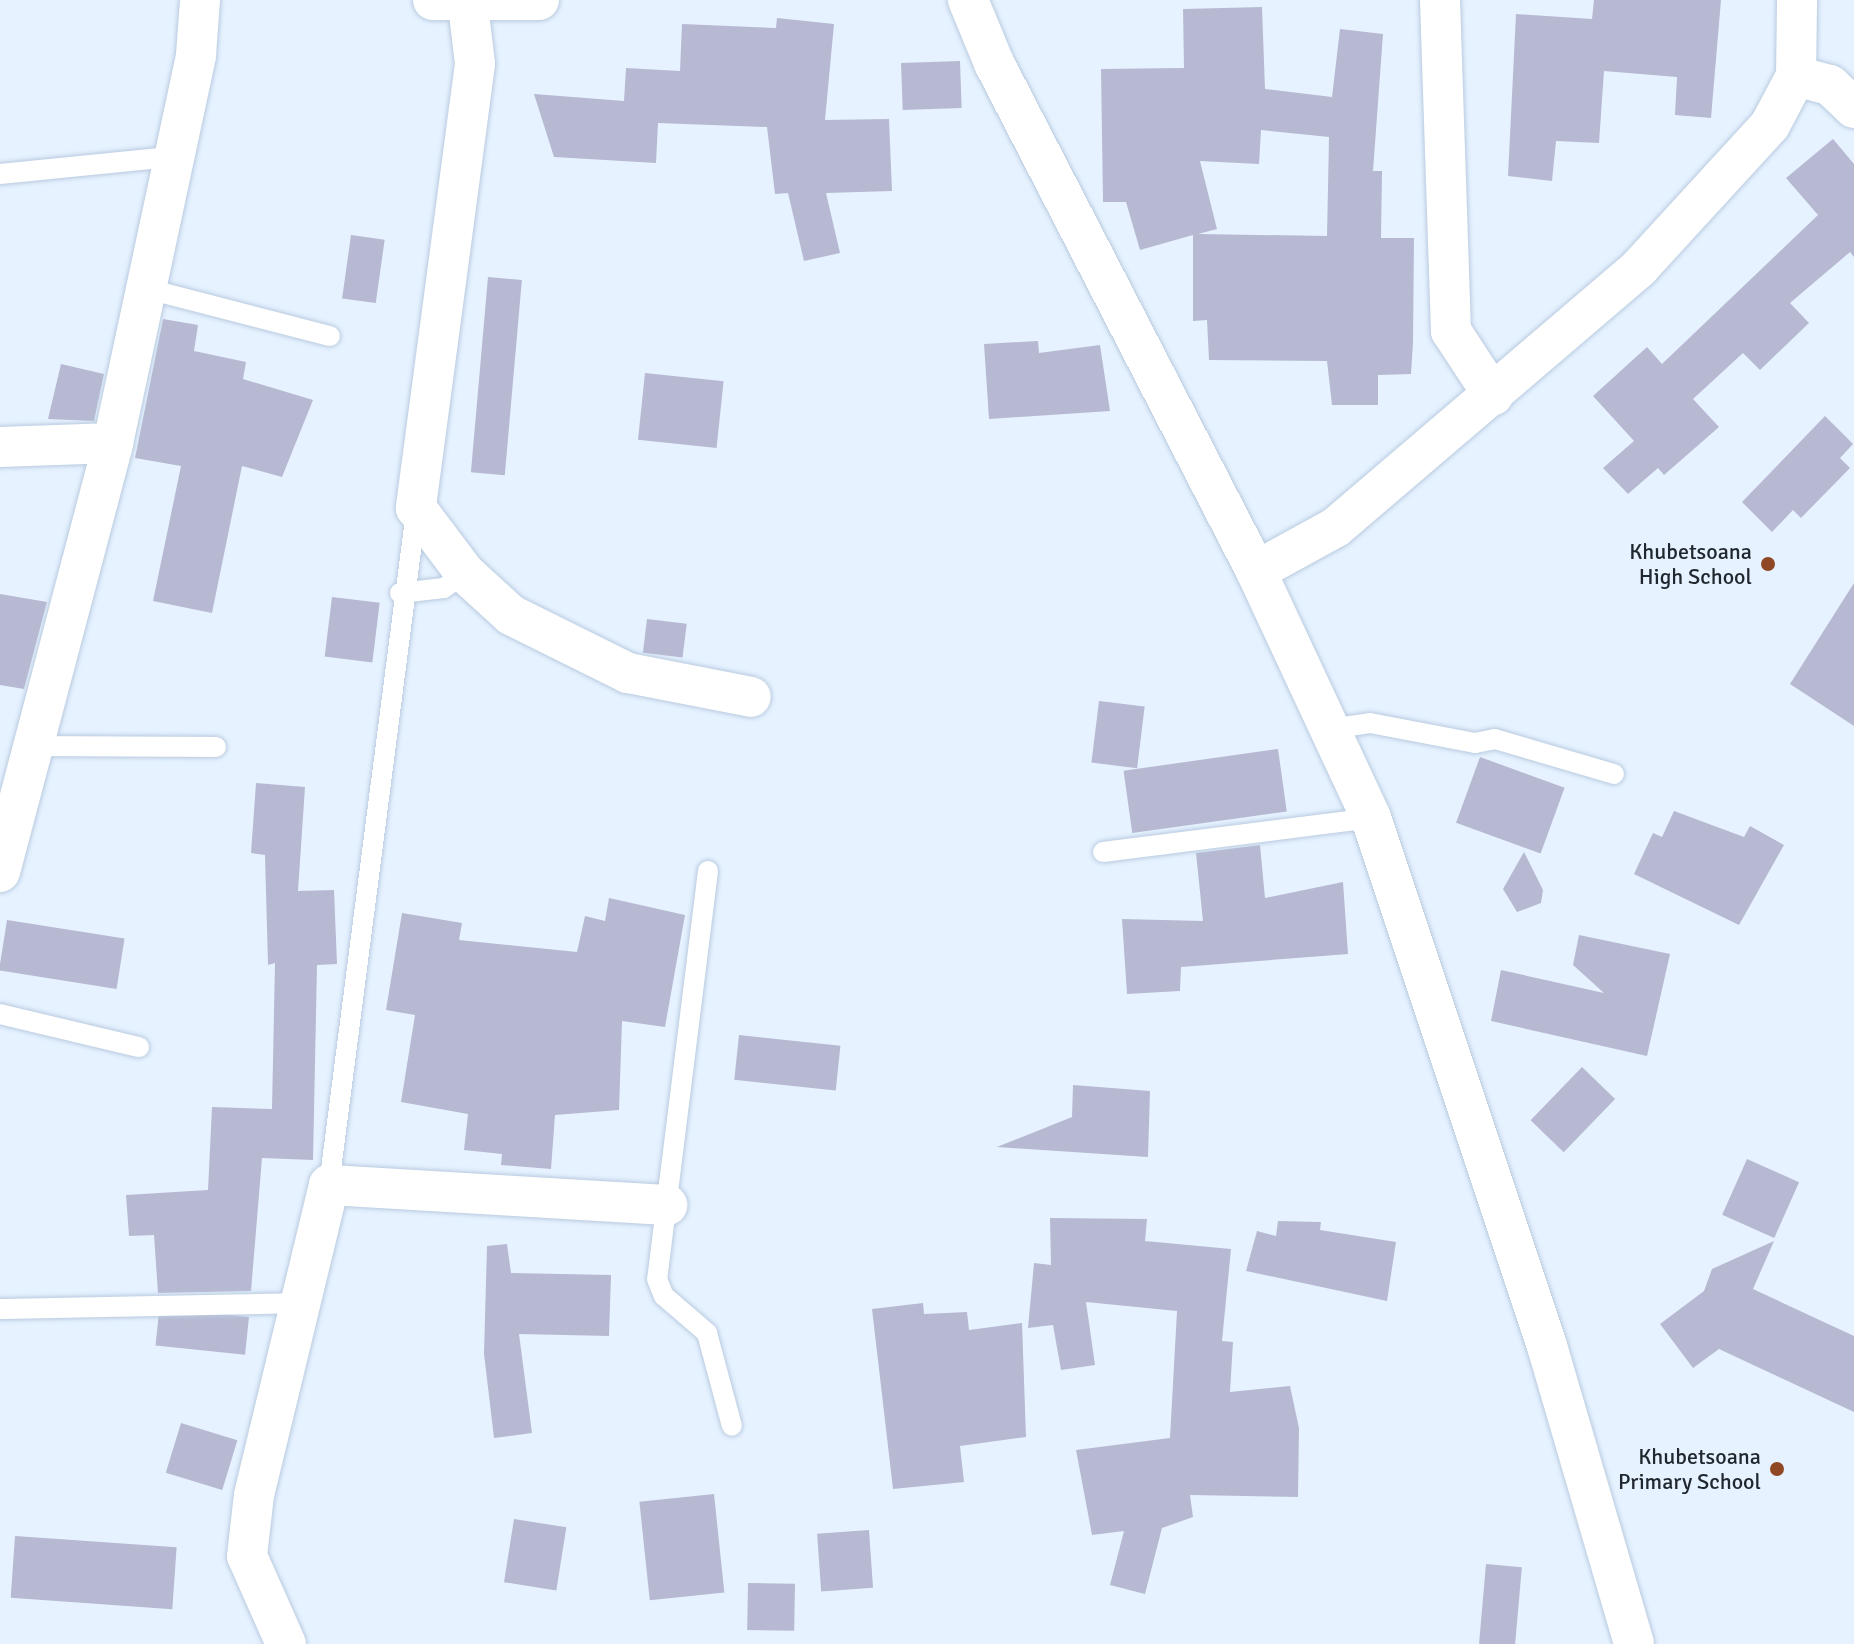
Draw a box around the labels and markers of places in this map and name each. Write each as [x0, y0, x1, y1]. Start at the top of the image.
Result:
place label: Khubetsoana High School [1629, 538, 1752, 590]
marker: Khubetsoana High School [1759, 555, 1777, 573]
place label: Khubetsoana Primary School [1618, 1443, 1761, 1494]
marker: Khubetsoana Primary School [1768, 1460, 1786, 1478]

